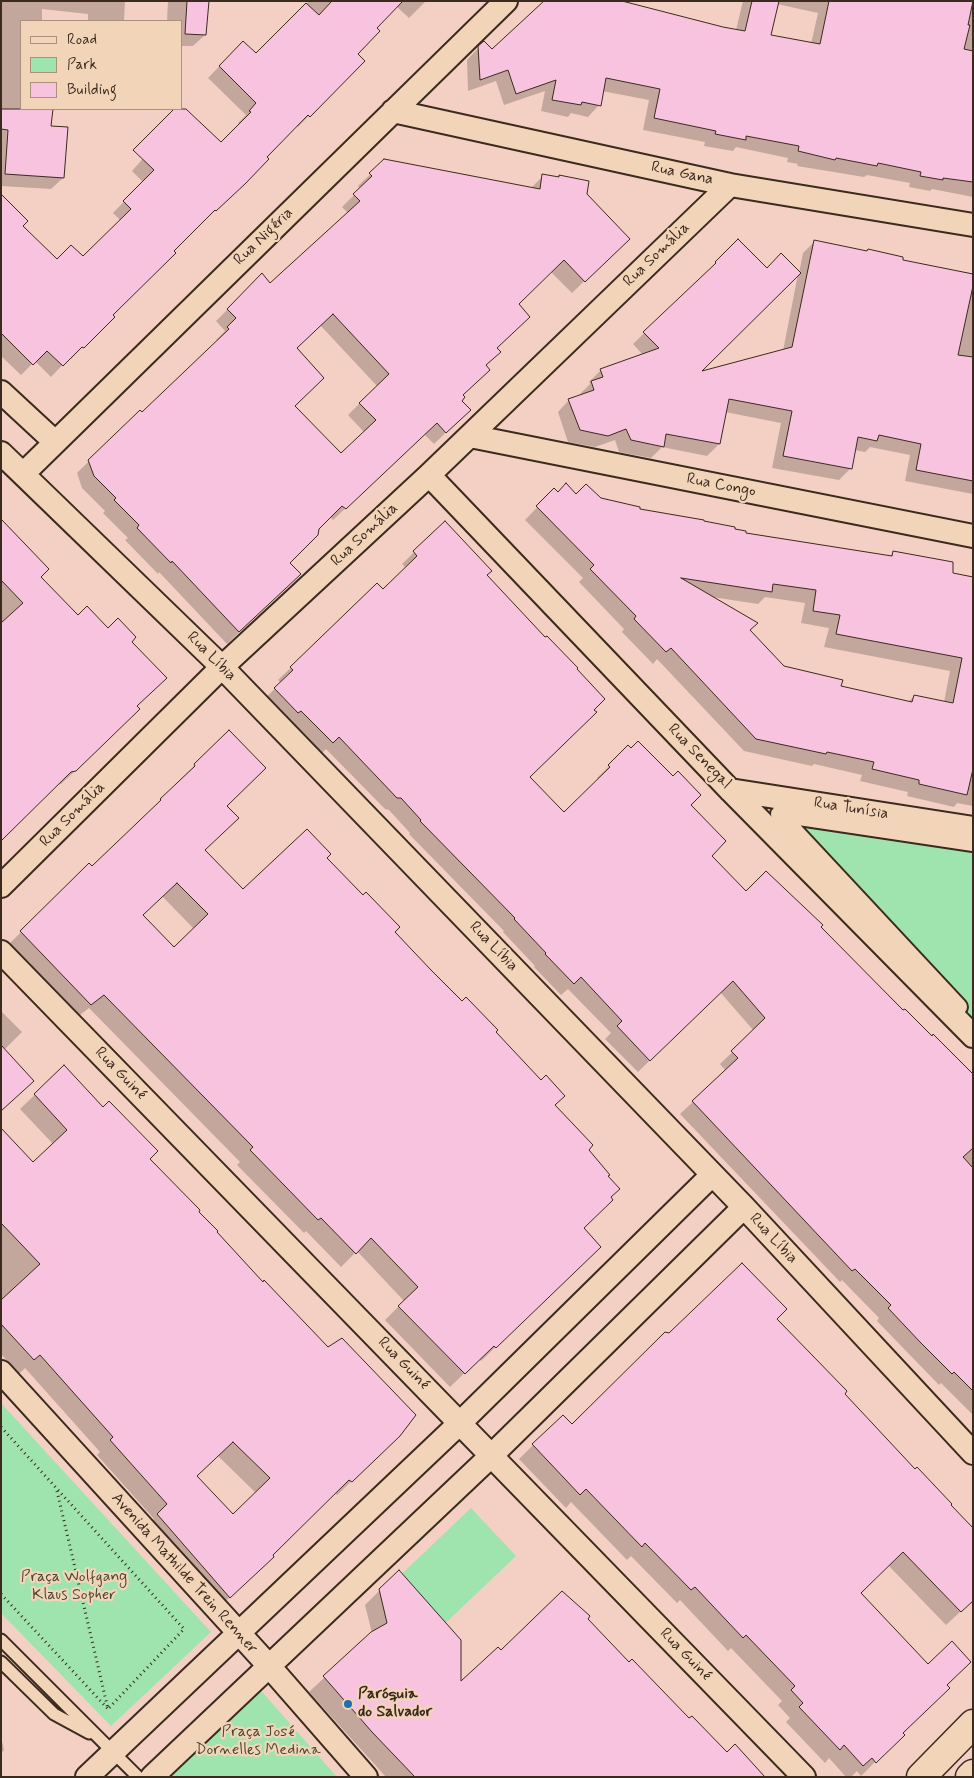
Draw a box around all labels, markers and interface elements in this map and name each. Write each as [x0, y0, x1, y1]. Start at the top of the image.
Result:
legend [20, 20, 182, 110]
text: Road [67, 30, 97, 50]
text: Park [67, 55, 97, 75]
text: Building [67, 80, 117, 100]
street label: Rua Gana [649, 158, 715, 190]
street label: Rua Nigéria [230, 204, 298, 270]
street label: Rua Somália [620, 219, 694, 291]
street label: Rua Congo [685, 470, 757, 502]
street label: Rua Somália [327, 499, 403, 571]
street label: Rua Líbia [182, 628, 240, 686]
street label: Rua Senegal [663, 720, 735, 794]
street label: Rua Somália [36, 778, 110, 852]
street label: Rua Tunísia [812, 794, 890, 824]
street label: Rua Líbia [464, 918, 522, 976]
street label: Rua Guiné [90, 1043, 150, 1105]
street label: Rua Líbia [745, 1210, 801, 1268]
street label: Rua Guiné [373, 1333, 433, 1395]
street label: Avenida Mathilde Trein Renner [107, 1489, 261, 1659]
park label: Praça Wolfgang Klaus Sopher [21, 1568, 127, 1606]
street label: Rua Guiné [655, 1624, 715, 1686]
place label: Paróquia do Salvador [358, 1685, 432, 1723]
marker: Paróquia do Salvador [342, 1698, 354, 1710]
park label: Praça José Dornelles Medina [195, 1723, 321, 1761]

